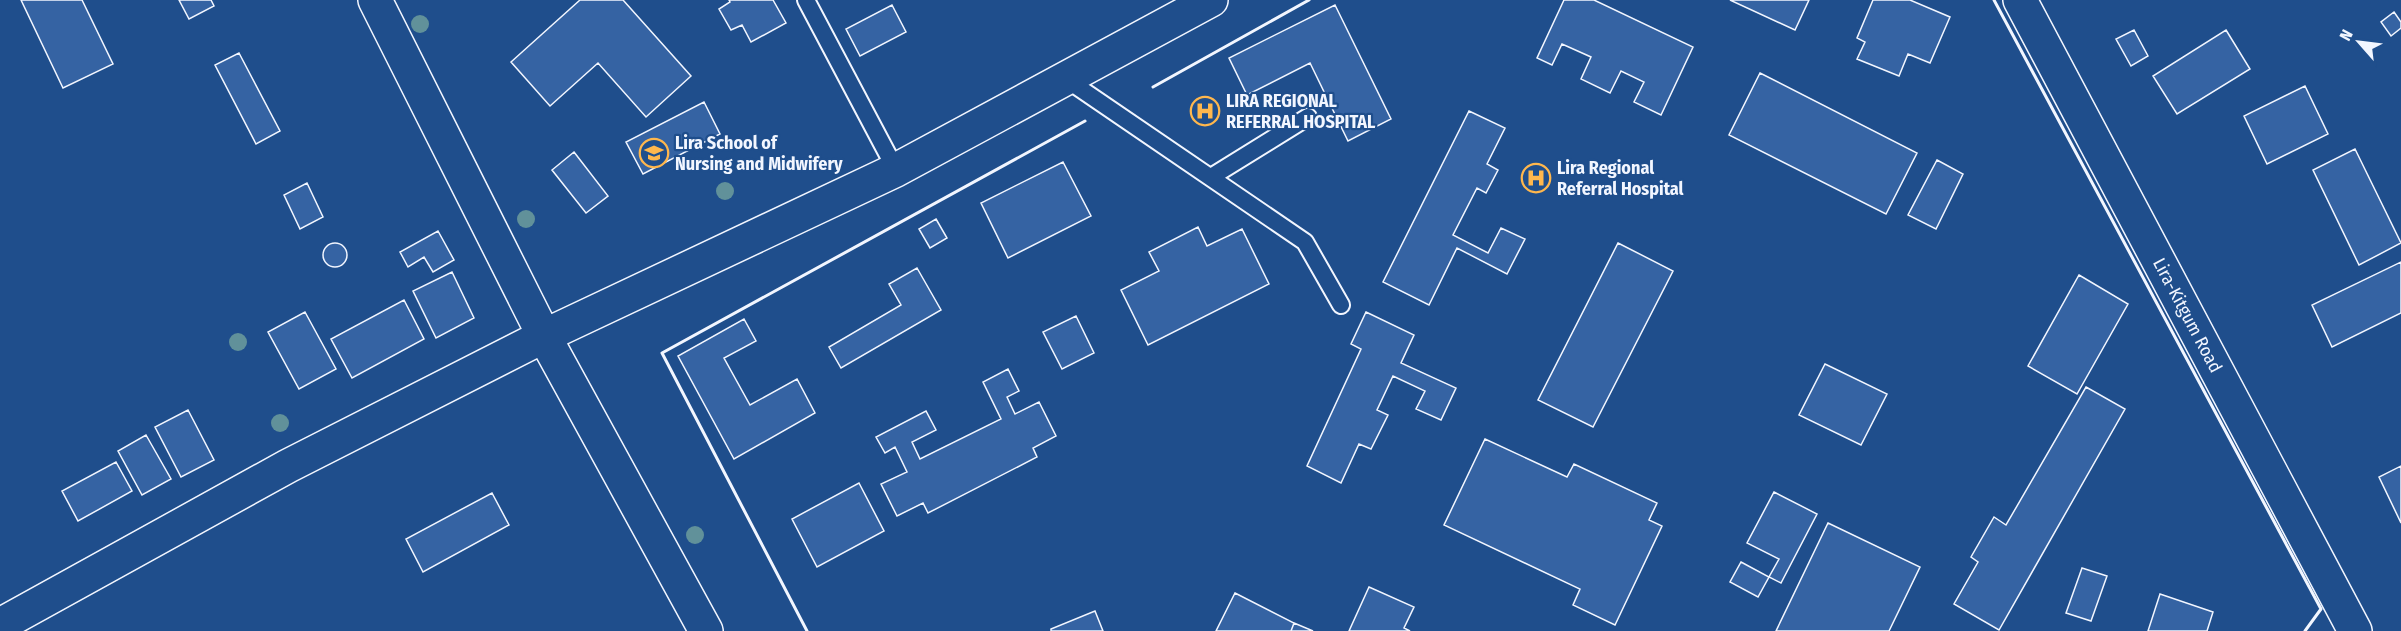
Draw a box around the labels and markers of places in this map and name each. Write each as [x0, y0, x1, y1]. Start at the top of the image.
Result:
place label: LIRA REGIONAL REFERRAL HOSPITAL [1226, 90, 1376, 133]
hospital icon: LIRA REGIONAL REFERRAL HOSPITAL [1189, 95, 1221, 127]
place label: Lira School of Nursing and Midwifery [675, 132, 843, 175]
school or university icon: Lira School of Nursing and Midwifery [638, 137, 670, 169]
place label: Lira Regional Referral Hospital [1557, 157, 1684, 200]
hospital icon: Lira Regional Referral Hospital [1520, 162, 1552, 194]

